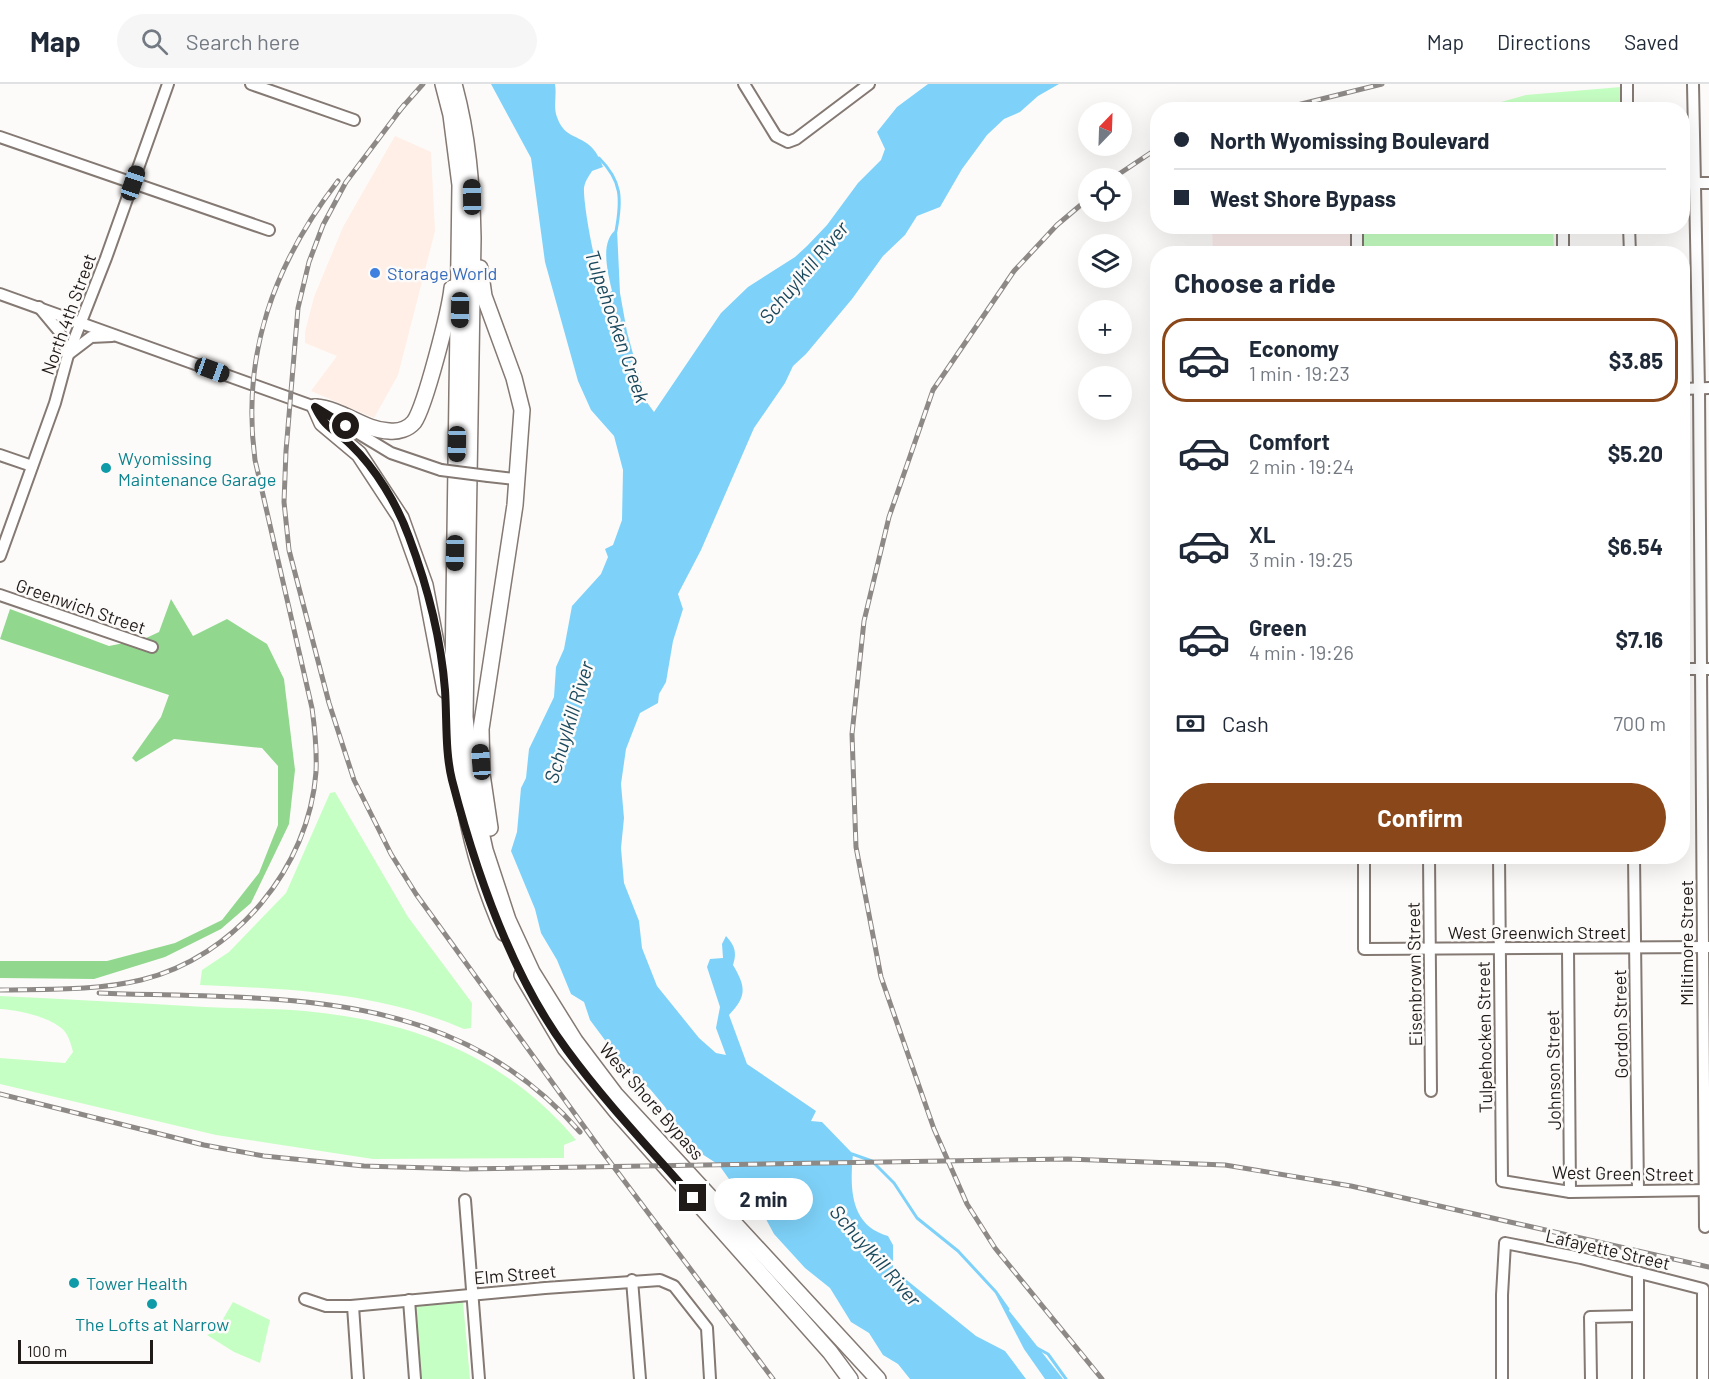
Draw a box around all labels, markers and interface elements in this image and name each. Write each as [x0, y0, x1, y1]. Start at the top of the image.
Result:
search box [117, 14, 537, 68]
text: Map [30, 24, 81, 58]
icon: search [138, 25, 171, 58]
text: Search here [186, 28, 300, 54]
text: Map [1427, 29, 1464, 54]
text: Directions [1497, 29, 1591, 54]
text: Saved [1624, 29, 1679, 54]
north arrow [1078, 102, 1132, 156]
map controls [1078, 102, 1132, 420]
text: North Wyomissing Boulevard [1210, 127, 1490, 153]
car [119, 163, 147, 203]
button: locate [1078, 168, 1132, 222]
car [463, 179, 481, 215]
text: West Shore Bypass [1210, 185, 1396, 211]
water label: Schuylkill River [753, 215, 853, 328]
button: layers [1078, 234, 1132, 288]
water label: Tulpehocken Creek [581, 246, 655, 406]
street label: North 4th Street [36, 250, 100, 378]
place label: Storage World [387, 262, 497, 284]
marker: Storage World [368, 266, 382, 280]
text: Choose a ride [1174, 266, 1336, 298]
car [451, 292, 469, 328]
button: + [1078, 300, 1132, 354]
icon: car [1177, 333, 1231, 387]
text: Economy [1249, 335, 1339, 361]
text: $3.85 [1609, 347, 1663, 373]
car [192, 355, 232, 385]
text: 1 min · 19:23 [1249, 361, 1350, 385]
button: − [1078, 366, 1132, 420]
route start [332, 412, 359, 439]
car [448, 426, 466, 462]
icon: car [1177, 426, 1231, 480]
text: Comfort [1249, 428, 1330, 454]
text: $5.20 [1608, 440, 1663, 466]
place label: Wyomissing Maintenance Garage [118, 447, 276, 490]
text: 2 min · 19:24 [1249, 454, 1354, 478]
marker: Wyomissing Maintenance Garage [99, 461, 113, 475]
icon: car [1177, 519, 1231, 573]
text: XL [1249, 521, 1275, 547]
text: $6.54 [1607, 533, 1663, 559]
car [446, 535, 464, 571]
text: 3 min · 19:25 [1249, 547, 1353, 571]
street label: Greenwich Street [13, 574, 149, 638]
icon: car [1177, 612, 1231, 666]
text: Green [1249, 614, 1307, 640]
text: $7.16 [1615, 626, 1663, 652]
text: 4 min · 19:26 [1249, 640, 1354, 664]
water label: Schuylkill River [538, 657, 598, 786]
icon: cash [1174, 707, 1207, 740]
text: Cash [1222, 710, 1269, 736]
text: 700 m [1613, 711, 1666, 735]
car [471, 743, 491, 781]
button: Confirm [1174, 783, 1666, 852]
street label: Miltimore Street [1675, 880, 1697, 1006]
street label: Eisenbrown Street [1402, 902, 1426, 1046]
street label: West Greenwich Street [1448, 921, 1626, 943]
street label: Tulpehocken Street [1472, 961, 1496, 1113]
street label: Gordon Street [1608, 969, 1632, 1079]
street label: Johnson Street [1541, 1010, 1565, 1130]
street label: West Shore Bypass [595, 1038, 709, 1164]
street label: West Green Street [1552, 1161, 1694, 1185]
callout: 2 min [714, 1177, 813, 1219]
route end [679, 1184, 706, 1211]
text: 2 min [740, 1187, 787, 1211]
water label: Schuylkill River [826, 1199, 927, 1311]
street label: Lafayette Street [1544, 1224, 1672, 1274]
street label: Elm Street [473, 1259, 557, 1289]
place label: Tower Health [86, 1272, 188, 1294]
marker: Tower Health [67, 1276, 81, 1290]
marker: The Lofts at Narrow [145, 1297, 159, 1311]
place label: The Lofts at Narrow [75, 1313, 229, 1335]
scale bar [18, 1337, 153, 1364]
text: 100 m [27, 1341, 67, 1360]

